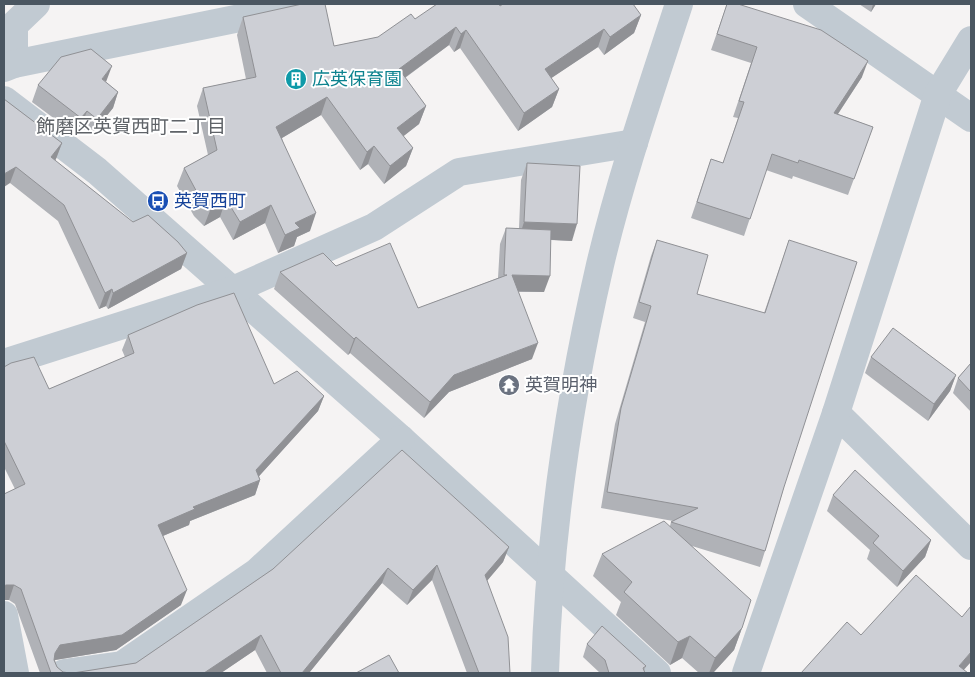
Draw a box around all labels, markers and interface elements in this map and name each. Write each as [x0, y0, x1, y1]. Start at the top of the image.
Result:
building icon: 広英保育園 [284, 67, 308, 91]
place label: 広英保育園 [312, 68, 402, 89]
district label: 飾磨区英賀西町二丁目 [36, 115, 226, 138]
bus stop icon: 英賀西町 [146, 189, 170, 213]
place label: 英賀西町 [174, 190, 246, 211]
temple icon: 英賀明神 [497, 373, 521, 397]
place label: 英賀明神 [525, 374, 597, 395]

